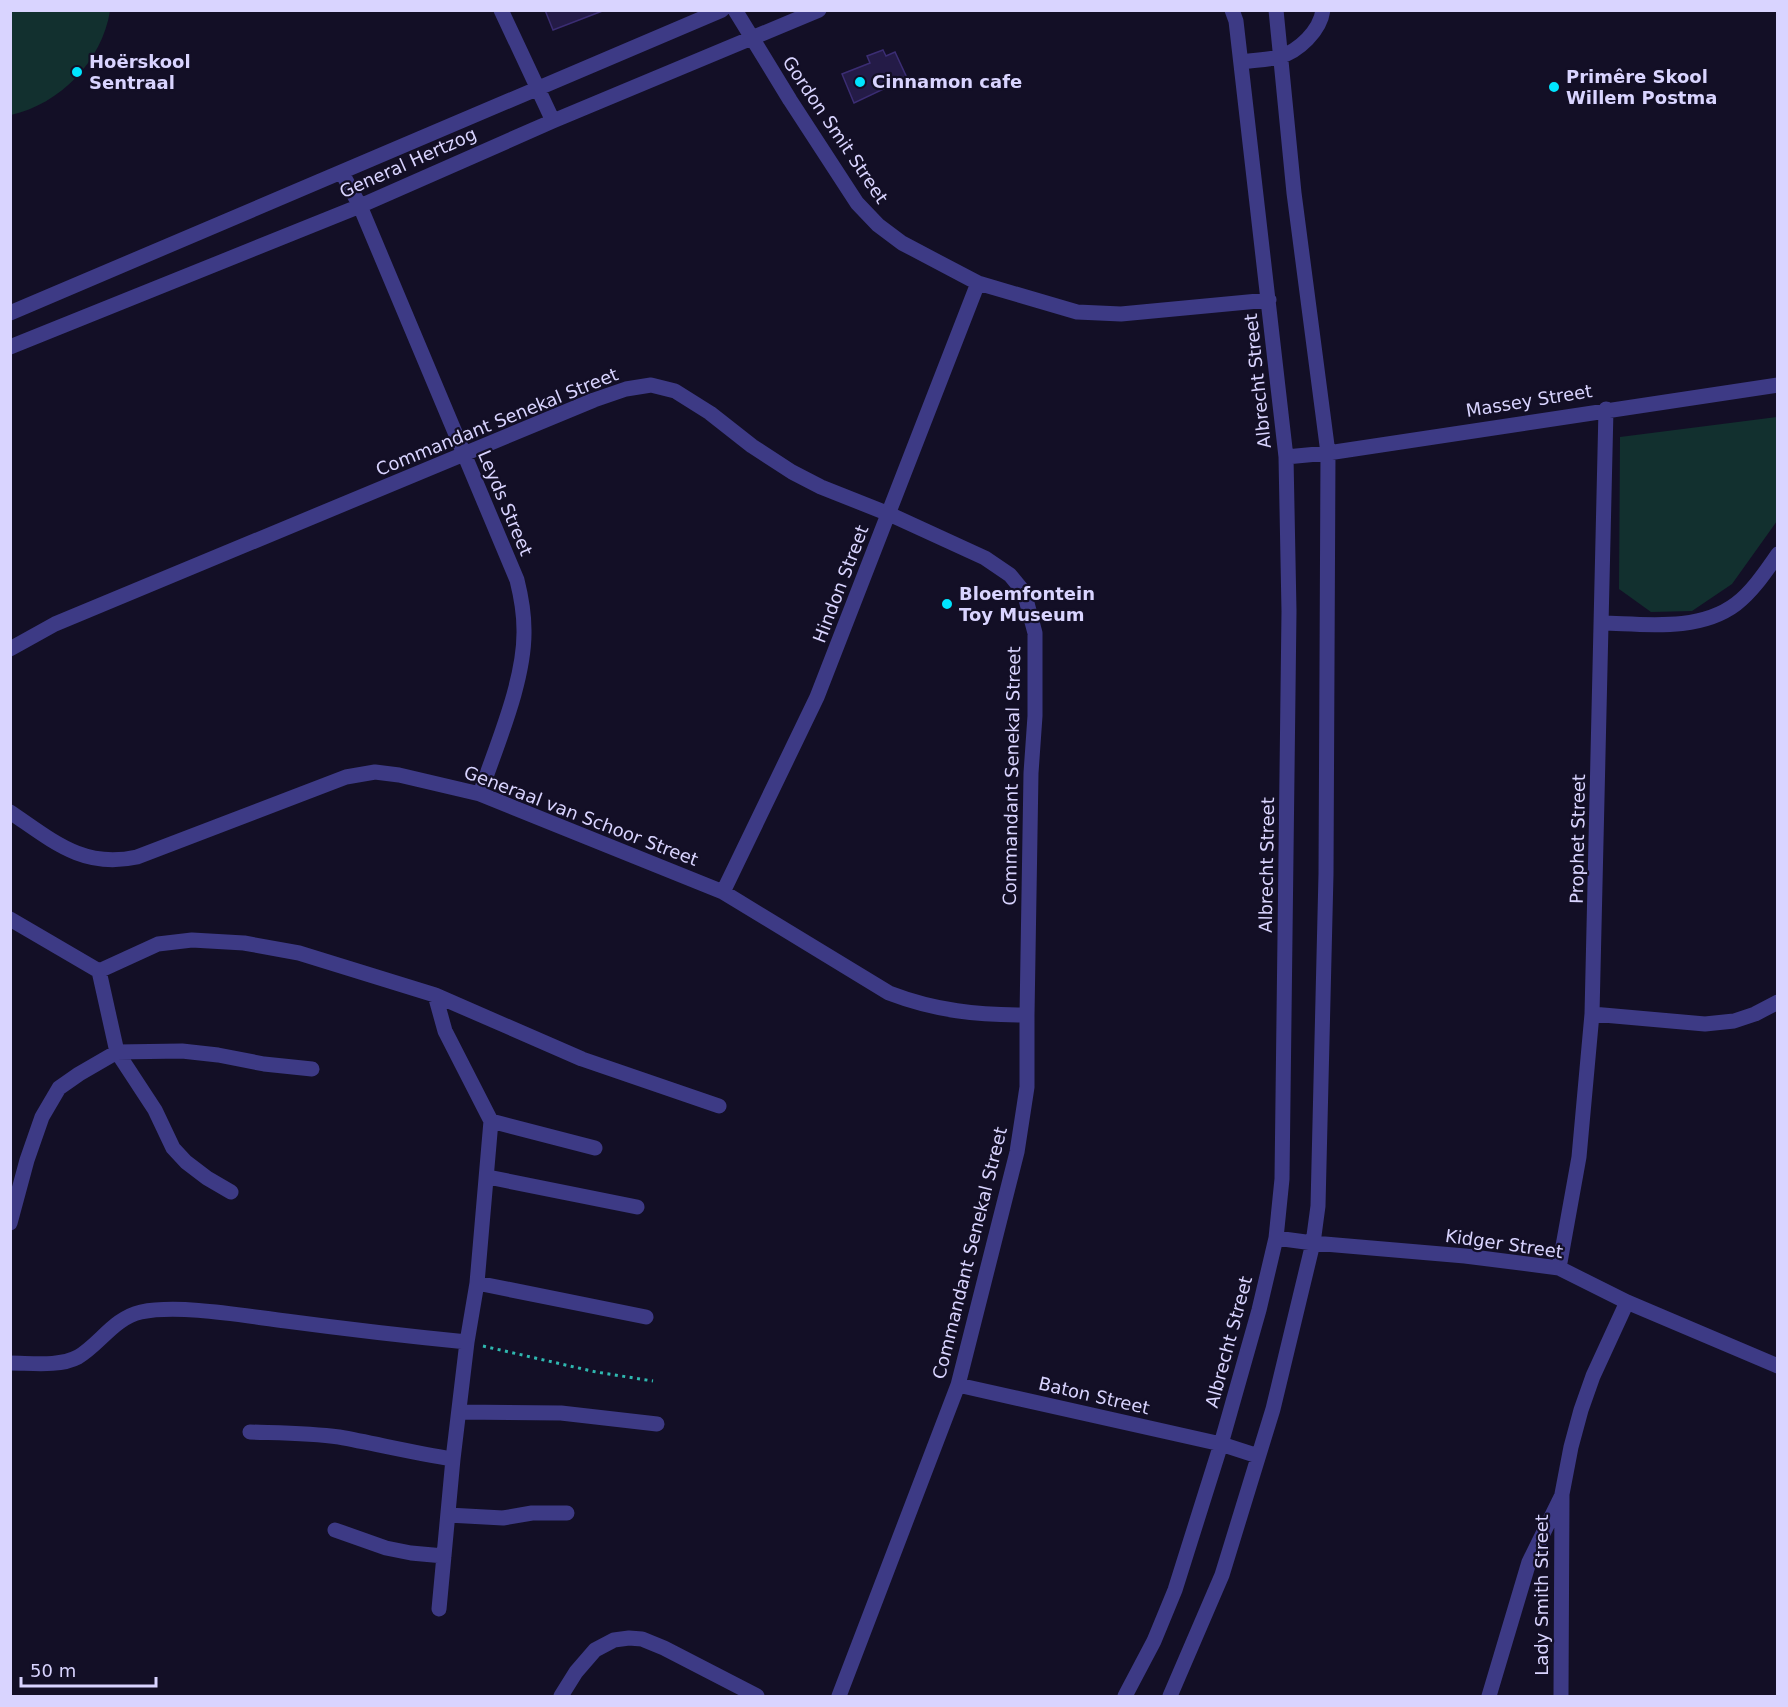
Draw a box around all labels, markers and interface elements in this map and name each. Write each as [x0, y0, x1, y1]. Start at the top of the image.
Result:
place label: Hoërskool Sentraal [89, 51, 191, 93]
street label: Gordon Smit Street [778, 52, 893, 207]
marker: Hoërskool Sentraal [70, 65, 84, 79]
place label: Primêre Skool Willem Postma [1566, 66, 1717, 108]
place label: Cinnamon cafe [872, 71, 1022, 92]
marker: Cinnamon cafe [853, 75, 867, 89]
marker: Primêre Skool Willem Postma [1547, 80, 1561, 94]
street label: General Hertzog [336, 123, 479, 202]
street label: Albrecht Street [1240, 313, 1275, 450]
street label: Commandant Senekal Street [373, 363, 621, 480]
street label: Massey Street [1464, 380, 1594, 421]
street label: Leyds Street [474, 447, 537, 559]
street label: Hindon Street [808, 522, 873, 646]
place label: Bloemfontein Toy Museum [959, 583, 1095, 625]
marker: Bloemfontein Toy Museum [940, 597, 954, 611]
street label: Commandant Senekal Street [999, 646, 1024, 906]
street label: Generaal van Schoor Street [461, 761, 701, 870]
street label: Prophet Street [1566, 774, 1589, 904]
street label: Albrecht Street [1255, 797, 1278, 933]
street label: Commandant Senekal Street [928, 1125, 1011, 1381]
street label: Kidger Street [1444, 1225, 1564, 1262]
street label: Albrecht Street [1201, 1274, 1256, 1410]
street label: Baton Street [1037, 1373, 1152, 1418]
street label: Lady Smith Street [1531, 1514, 1552, 1676]
scale bar [21, 1650, 156, 1688]
text: 50 m [30, 1660, 76, 1681]

